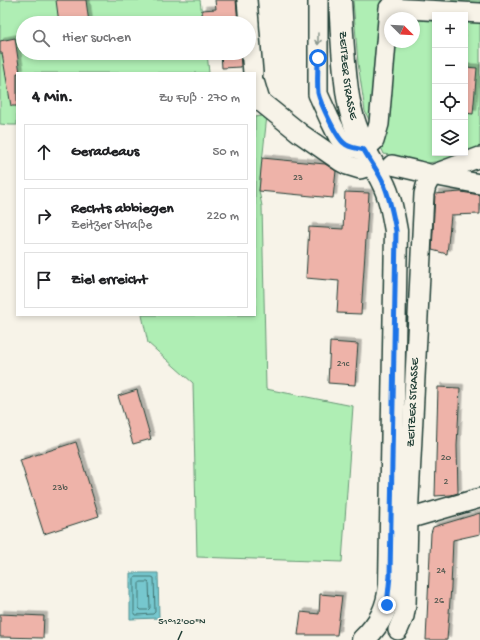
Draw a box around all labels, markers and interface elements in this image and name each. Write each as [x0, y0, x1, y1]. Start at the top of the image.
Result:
north arrow [384, 12, 420, 48]
map controls [432, 12, 468, 156]
button: + [432, 12, 468, 48]
search box [16, 16, 256, 60]
icon: search [30, 27, 52, 49]
text: Hier suchen [62, 29, 131, 47]
street label: ZEITZER STRASSE [335, 31, 360, 122]
one-way arrow [314, 32, 322, 45]
button: − [432, 48, 468, 84]
route start [309, 49, 327, 67]
button: locate [432, 84, 468, 120]
text: 4 Min. [32, 88, 73, 108]
text: Zu Fuß · 270 m [159, 91, 240, 106]
button: layers [432, 120, 468, 156]
icon: ahead [33, 141, 55, 163]
text: Geradeaus [71, 143, 139, 161]
text: 50 m [212, 145, 239, 160]
house number: 23 [293, 172, 303, 184]
text: Rechts abbiegen [71, 200, 174, 218]
icon: right [33, 205, 55, 227]
text: 220 m [207, 209, 239, 224]
text: Zeitzer Straße [71, 218, 152, 233]
icon: arrive [33, 269, 55, 291]
text: Ziel erreicht [71, 271, 147, 289]
street label: ZEITZER STRASSE [405, 357, 423, 448]
house number: 21c [337, 358, 350, 370]
house number: 20 [441, 452, 452, 464]
house number: 2 [444, 476, 449, 488]
house number: 23b [52, 482, 68, 494]
house number: 24 [436, 565, 446, 577]
house number: 26 [434, 595, 445, 607]
route end [378, 596, 396, 614]
text: 51°12'00"N [158, 616, 206, 628]

